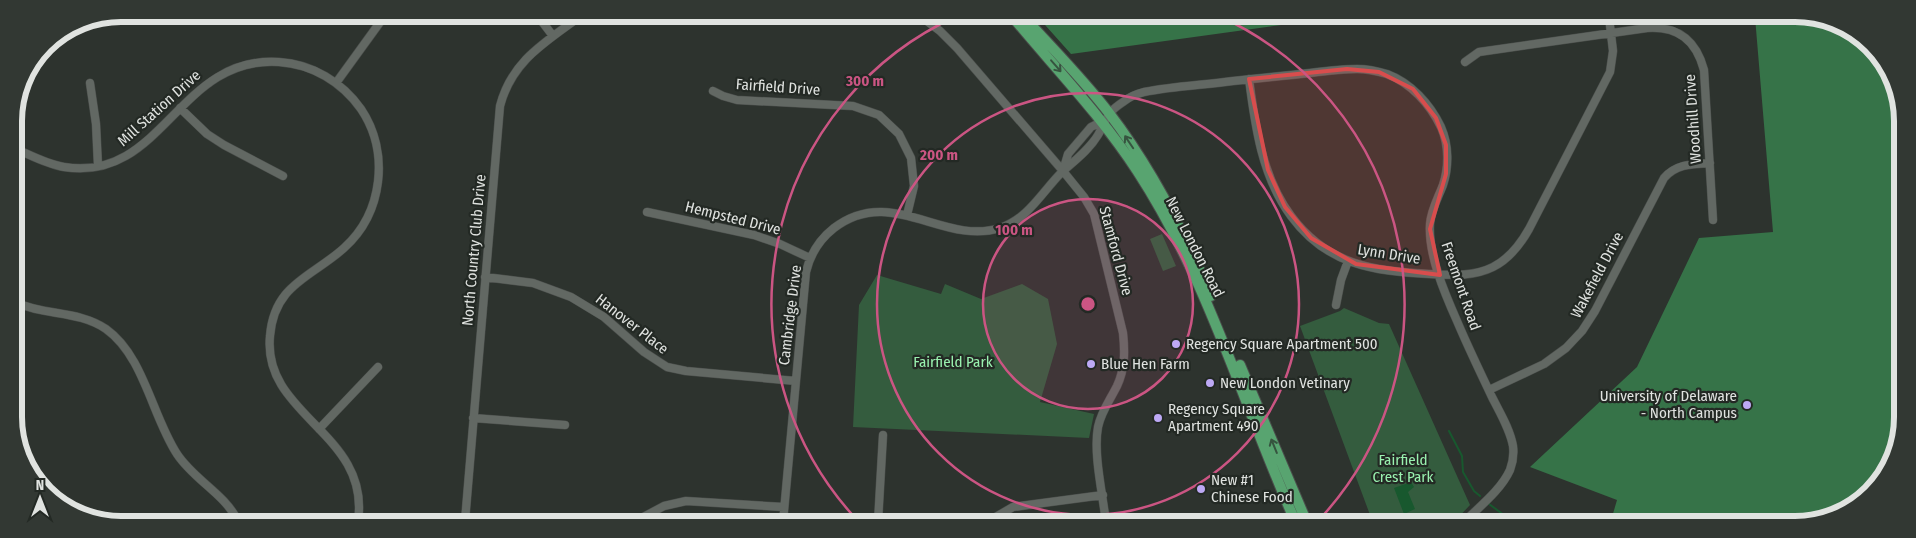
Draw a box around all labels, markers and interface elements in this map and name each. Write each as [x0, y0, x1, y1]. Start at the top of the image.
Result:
one-way arrow [1050, 59, 1061, 72]
street label: Mill Station Drive [114, 66, 204, 150]
text: 300 m [845, 72, 884, 90]
street label: Woodhill Drive [1681, 74, 1705, 164]
street label: Fairfield Drive [735, 75, 821, 99]
one-way arrow [1123, 136, 1133, 150]
text: 200 m [919, 146, 958, 164]
street label: North Country Club Drive [458, 173, 490, 327]
street label: New London Road [1162, 194, 1228, 300]
street label: Hempsted Drive [683, 197, 783, 239]
street label: Stamford Drive [1095, 204, 1137, 298]
text: 100 m [995, 221, 1033, 239]
street label: Wakefield Drive [1567, 229, 1627, 321]
street label: Freemont Road [1437, 239, 1485, 333]
street label: Lynn Drive [1356, 240, 1422, 268]
street label: Cambridge Drive [775, 264, 805, 366]
street label: Hanover Place [592, 290, 672, 358]
centre of rings [1079, 295, 1097, 313]
place label: Regency Square Apartment 500 [1186, 335, 1378, 353]
marker: Regency Square Apartment 500 [1170, 338, 1182, 350]
park label: Fairfield Park [913, 353, 993, 371]
place label: Blue Hen Farm [1101, 355, 1190, 373]
marker: Blue Hen Farm [1085, 358, 1097, 370]
place label: New London Vetinary [1220, 374, 1350, 392]
marker: New London Vetinary [1204, 377, 1216, 389]
place label: University of Delaware - North Campus [1600, 387, 1737, 422]
marker: University of Delaware - North Campus [1741, 399, 1753, 411]
place label: Regency Square Apartment 490 [1168, 400, 1265, 435]
marker: Regency Square Apartment 490 [1152, 412, 1164, 424]
one-way arrow [1269, 439, 1279, 454]
park label: Fairfield Crest Park [1372, 451, 1434, 486]
place label: New #1 Chinese Food [1211, 471, 1293, 506]
north arrow [15, 473, 65, 523]
text: N [36, 477, 44, 494]
marker: New #1 Chinese Food [1195, 483, 1207, 495]

